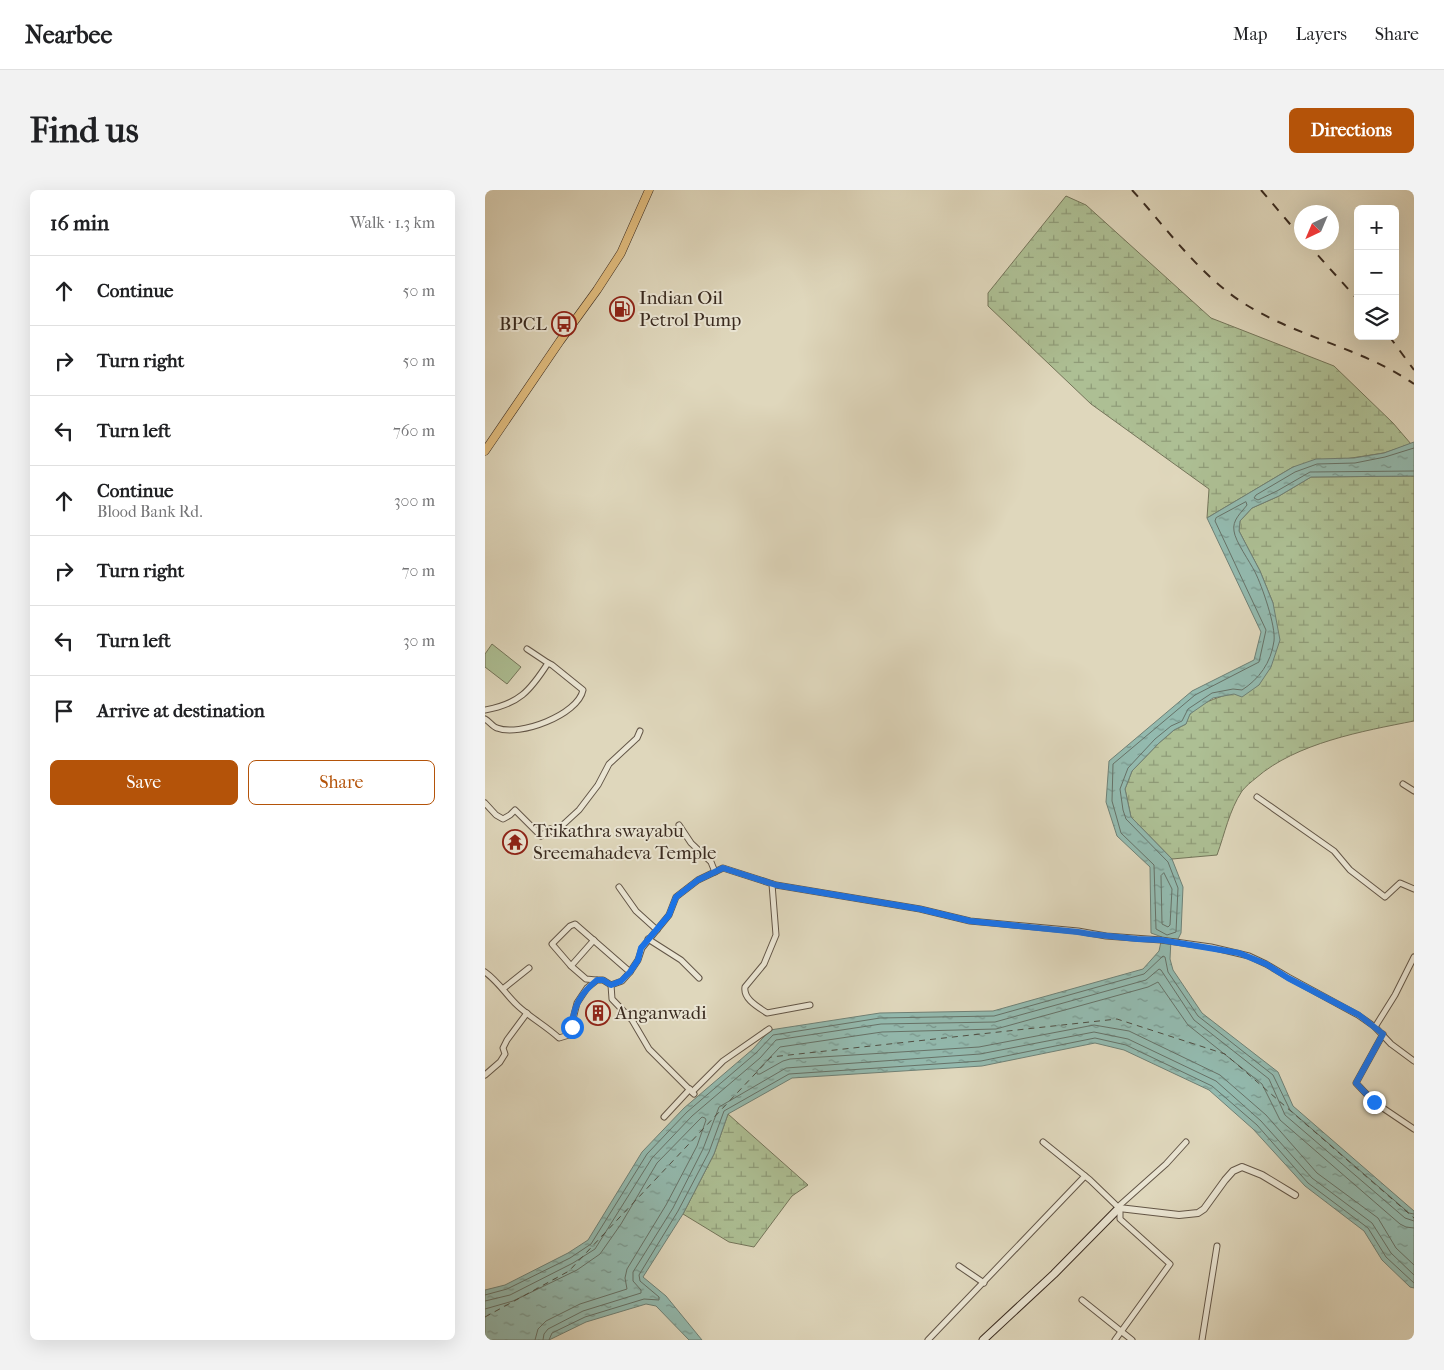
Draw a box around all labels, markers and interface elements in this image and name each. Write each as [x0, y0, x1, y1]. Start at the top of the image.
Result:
text: Nearbee [25, 21, 112, 49]
text: Map [1233, 24, 1267, 45]
text: Layers [1295, 24, 1347, 45]
text: Share [1375, 24, 1419, 45]
button: Directions [1289, 108, 1414, 153]
text: Find us [30, 110, 139, 151]
north arrow [1294, 205, 1339, 250]
map controls [1354, 205, 1399, 340]
button: + [1354, 205, 1399, 250]
text: 16 min [50, 211, 109, 235]
text: Walk · 1.3 km [350, 213, 435, 232]
button: − [1354, 250, 1399, 295]
icon: ahead [50, 277, 78, 305]
text: Continue [97, 280, 173, 302]
text: 50 m [403, 281, 435, 300]
place label: Indian Oil Petrol Pump [639, 287, 741, 331]
button: layers [1354, 295, 1399, 340]
fuel station icon: Indian Oil Petrol Pump [609, 296, 635, 322]
bus stop icon: BPCL [551, 311, 577, 337]
place label: BPCL [499, 313, 548, 335]
icon: right [50, 347, 78, 375]
text: Turn right [97, 350, 184, 372]
text: 50 m [403, 351, 435, 370]
icon: left [50, 417, 78, 445]
text: Turn left [97, 420, 171, 442]
text: 760 m [393, 421, 435, 440]
text: Continue [97, 480, 173, 502]
icon: ahead [50, 487, 78, 515]
text: 300 m [394, 491, 435, 510]
text: Blood Bank Rd. [97, 502, 203, 521]
icon: right [50, 557, 78, 585]
text: Turn right [97, 560, 184, 582]
text: 70 m [402, 561, 435, 580]
icon: left [50, 627, 78, 655]
text: Turn left [97, 630, 171, 652]
text: 30 m [403, 631, 435, 650]
icon: arrive [50, 697, 78, 725]
text: Arrive at destination [97, 700, 265, 722]
button: Save [50, 760, 238, 805]
button: Share [248, 760, 435, 805]
place label: Trikathra swayabu Sreemahadeva Temple [533, 820, 716, 864]
temple icon: Trikathra swayabu Sreemahadeva Temple [502, 829, 528, 855]
building icon: Anganwadi [585, 1000, 611, 1026]
place label: Anganwadi [614, 1002, 707, 1024]
route start [561, 1016, 584, 1039]
route end [1363, 1091, 1386, 1114]

